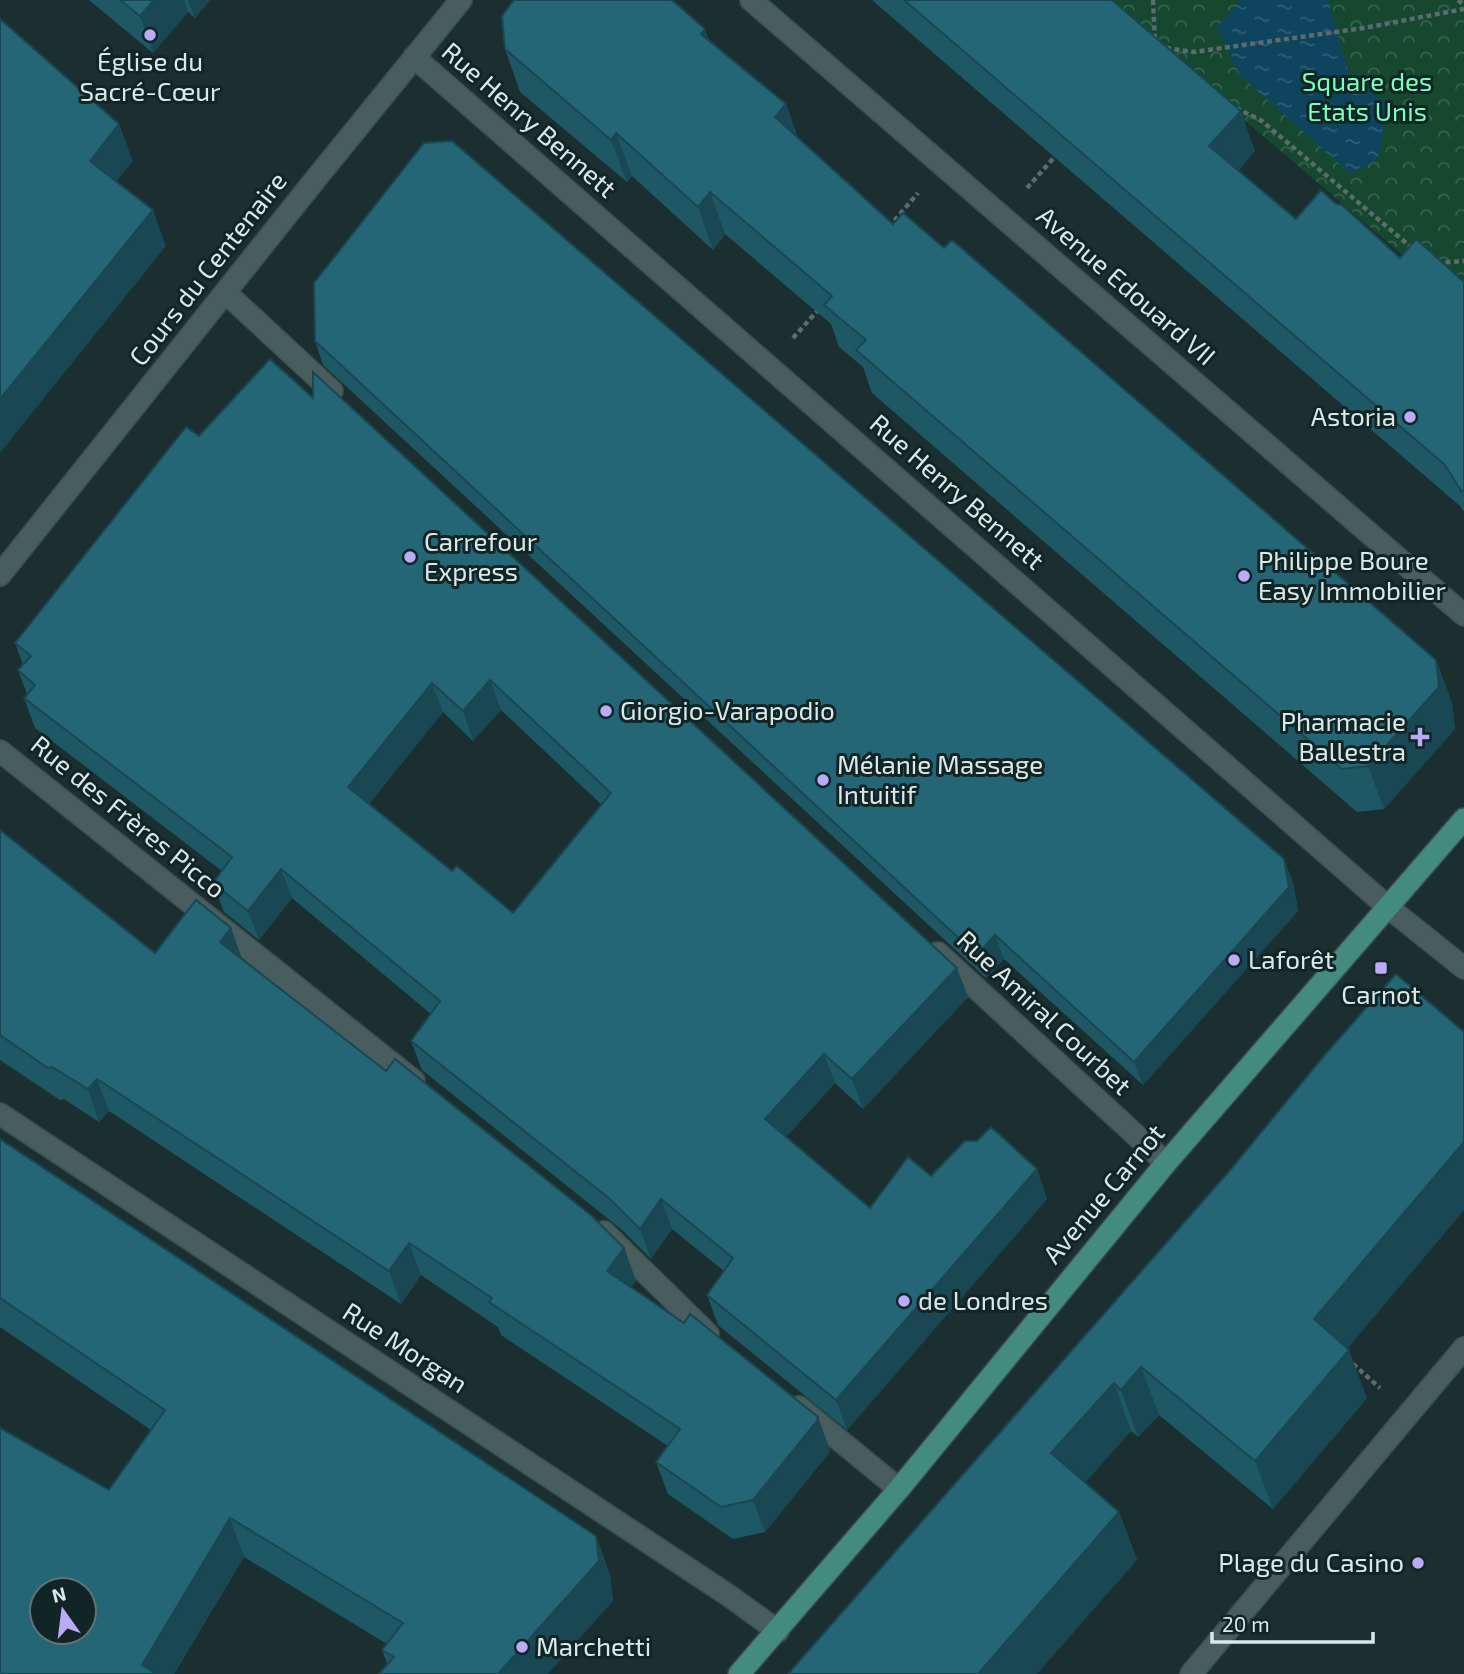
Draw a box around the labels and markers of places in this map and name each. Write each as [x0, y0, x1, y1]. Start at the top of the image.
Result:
marker: Église du Sacré-Cœur [142, 27, 158, 43]
place label: Église du Sacré-Cœur [80, 45, 220, 106]
place label: Astoria [1311, 400, 1396, 431]
marker: Astoria [1402, 409, 1418, 425]
place label: Carrefour Express [424, 525, 537, 586]
place label: Philippe Boure Easy Immobilier [1258, 544, 1446, 605]
marker: Carrefour Express [402, 549, 418, 565]
marker: Philippe Boure Easy Immobilier [1236, 568, 1252, 584]
place label: Giorgio-Varapodio [620, 694, 835, 725]
marker: Giorgio-Varapodio [598, 703, 614, 719]
place label: Pharmacie Ballestra [1281, 705, 1406, 766]
marker: Pharmacie Ballestra [1412, 729, 1428, 745]
place label: Mélanie Massage Intuitif [837, 748, 1043, 809]
marker: Mélanie Massage Intuitif [815, 772, 831, 788]
place label: Laforêt [1248, 943, 1334, 974]
marker: Laforêt [1226, 952, 1242, 968]
marker: Carnot [1373, 960, 1389, 976]
place label: Carnot [1341, 978, 1421, 1009]
place label: de Londres [918, 1284, 1048, 1315]
marker: de Londres [896, 1293, 912, 1309]
place label: Plage du Casino [1218, 1546, 1404, 1577]
marker: Plage du Casino [1410, 1555, 1426, 1571]
place label: Marchetti [536, 1630, 651, 1661]
marker: Marchetti [514, 1639, 530, 1655]

